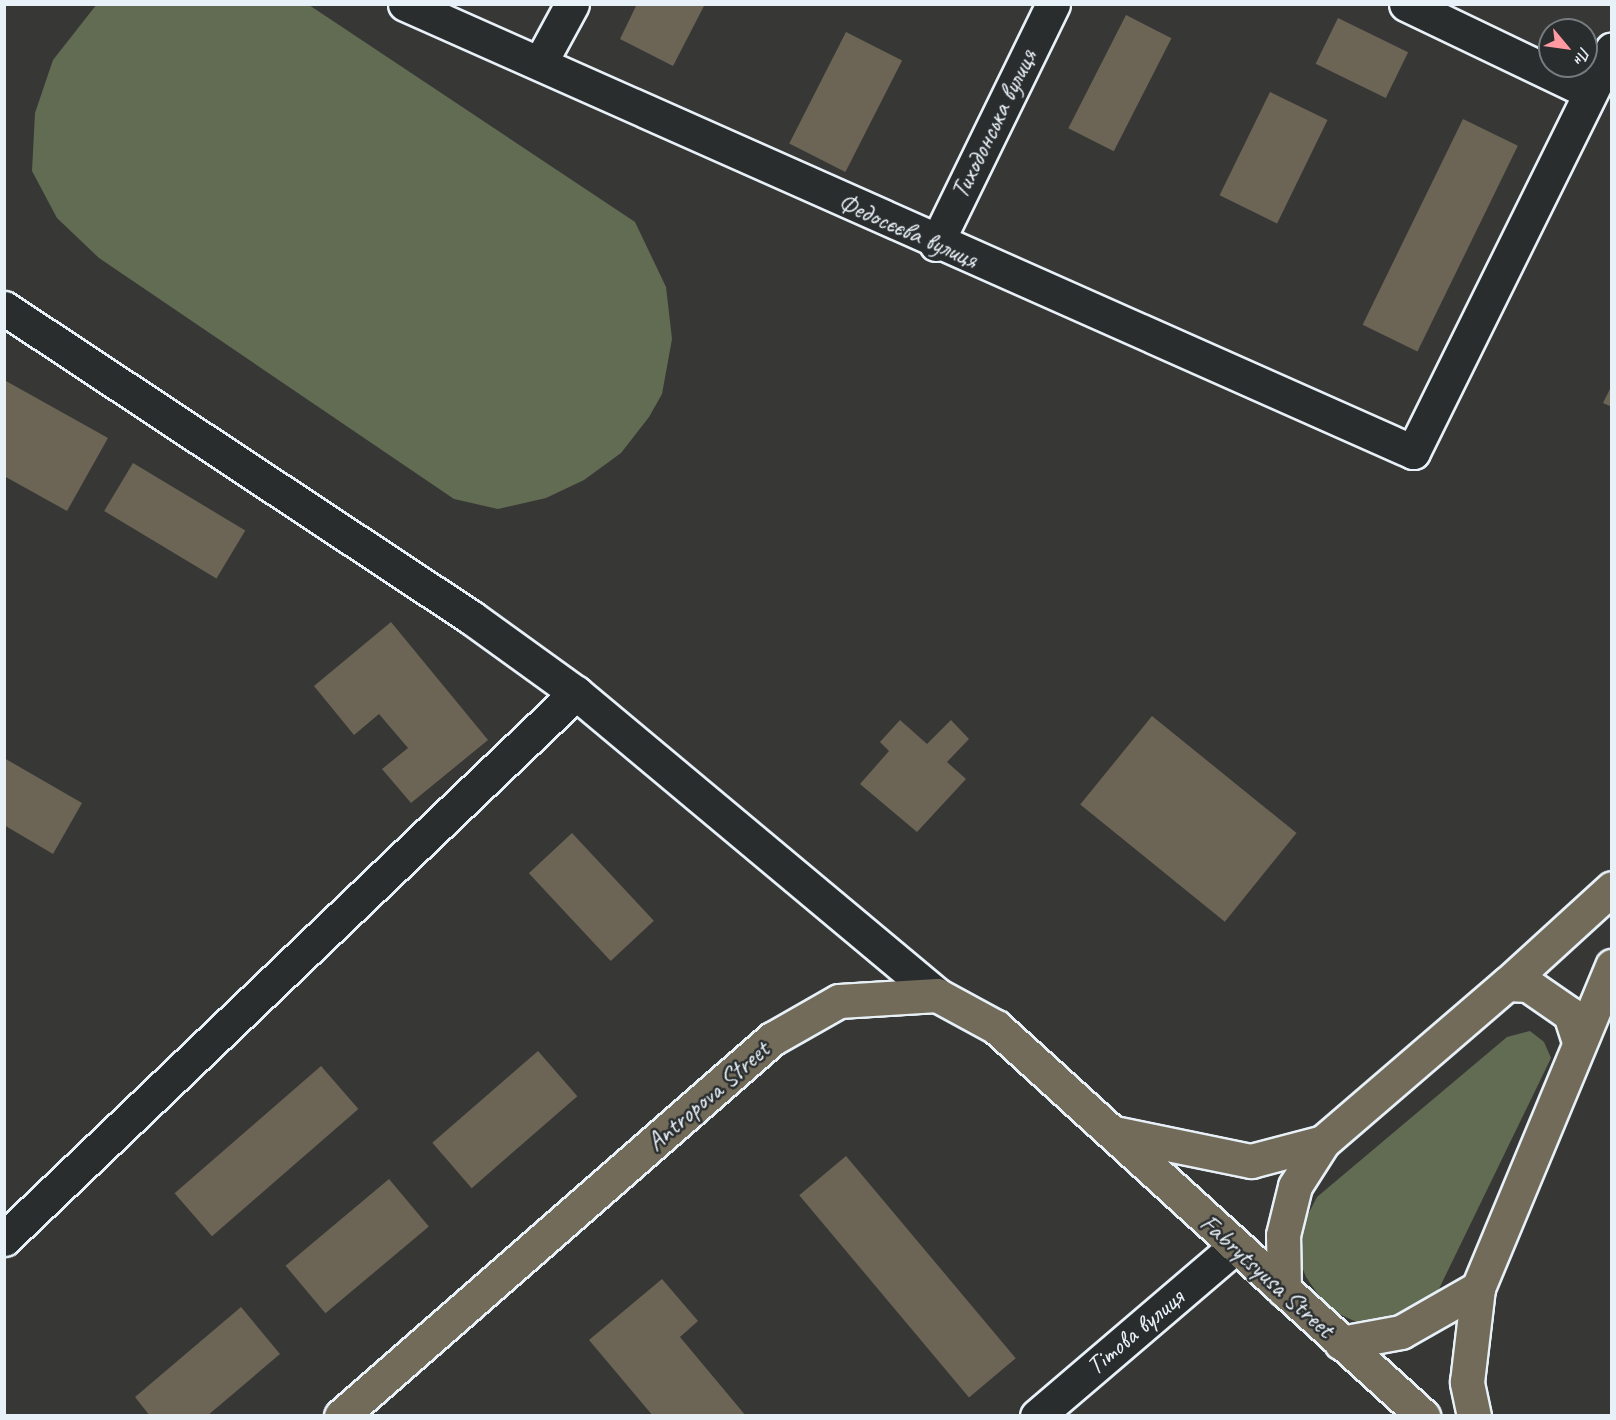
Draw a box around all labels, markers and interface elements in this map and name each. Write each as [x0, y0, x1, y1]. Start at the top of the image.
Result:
north arrow [1538, 18, 1598, 78]
street label: Тиходонська вулиця [944, 43, 1044, 205]
text: Пн [1569, 44, 1595, 68]
street label: Федосєєва вулиця [833, 186, 983, 276]
street label: Antropova Street [640, 1034, 776, 1158]
street label: Fabrytsyusa Street [1193, 1208, 1341, 1344]
street label: Тітова вулиця [1079, 1282, 1191, 1382]

